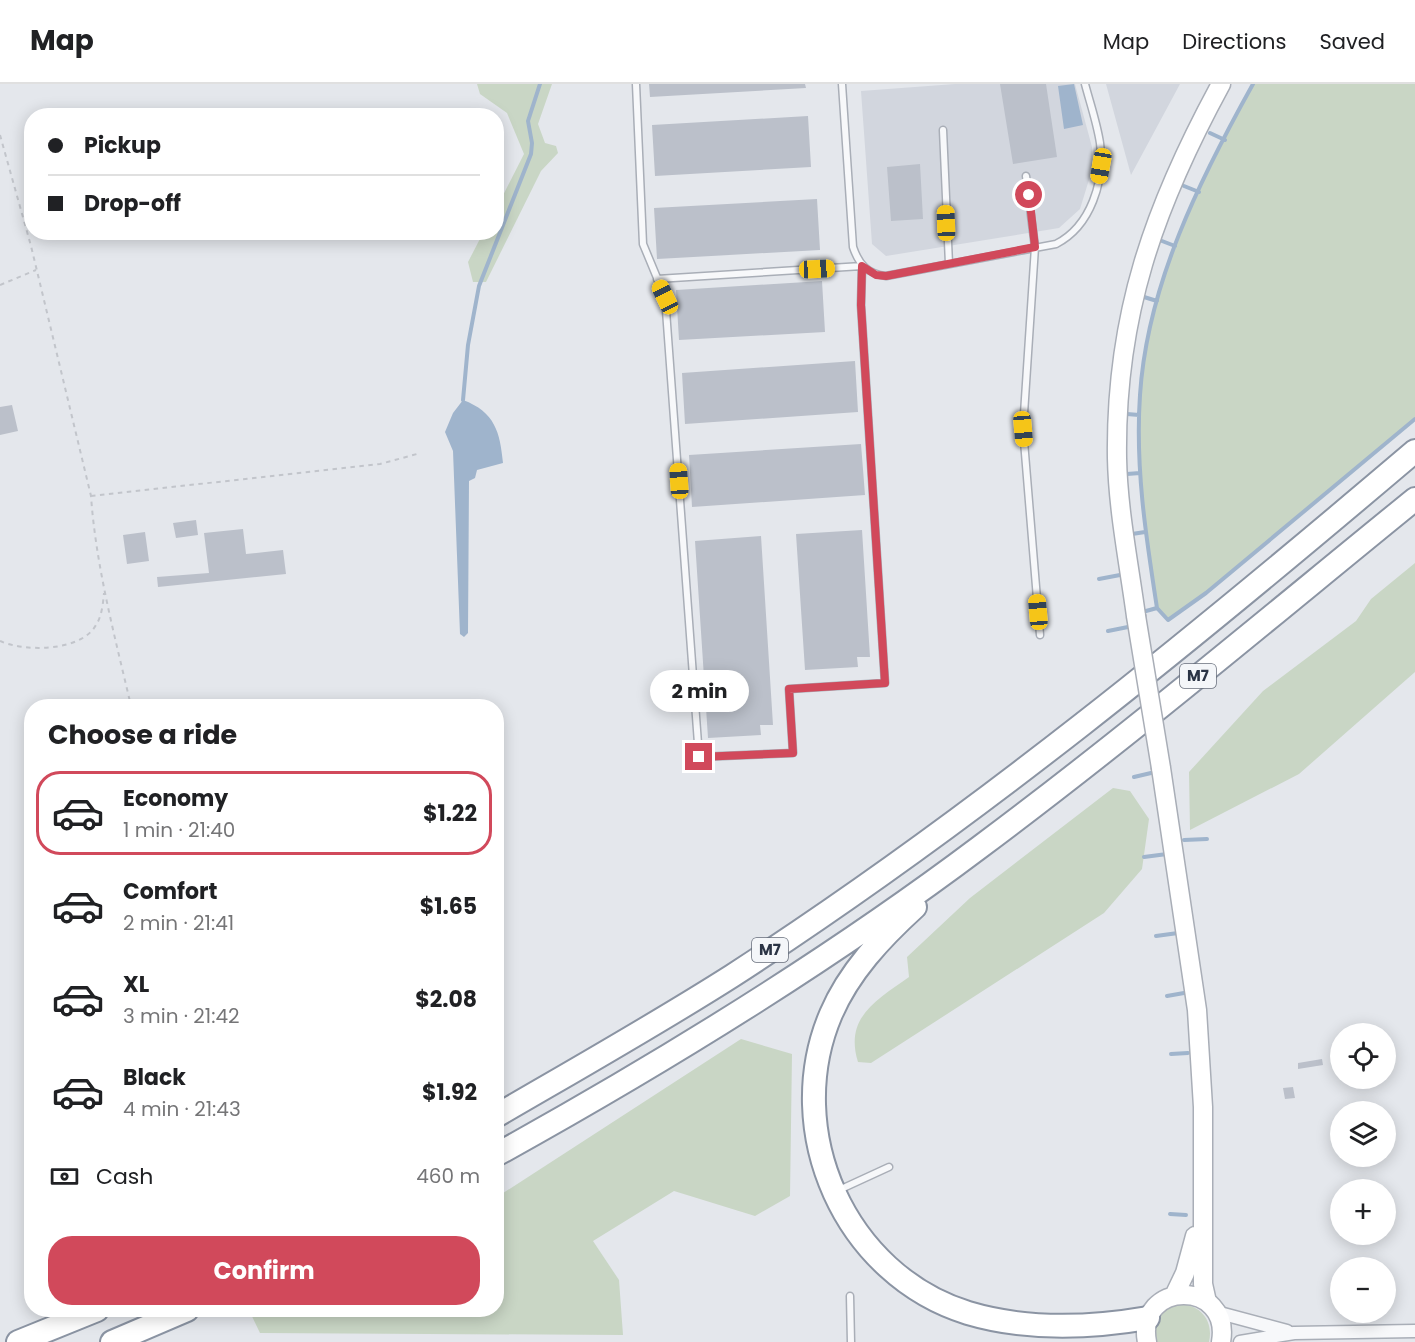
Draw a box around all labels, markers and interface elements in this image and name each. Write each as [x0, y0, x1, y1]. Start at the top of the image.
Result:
text: Map [30, 21, 94, 60]
text: Map [1103, 27, 1149, 56]
text: Directions [1182, 27, 1286, 56]
text: Saved [1319, 27, 1385, 56]
text: Pickup [84, 130, 161, 161]
car [1089, 147, 1113, 185]
route start [1015, 181, 1042, 208]
text: Drop-off [84, 188, 181, 219]
car [936, 205, 956, 241]
car [799, 259, 835, 279]
car [649, 277, 681, 317]
car [1012, 410, 1034, 448]
car [669, 462, 689, 500]
car [1027, 593, 1049, 631]
road number: M7 [1180, 664, 1216, 688]
callout: 2 min [650, 670, 748, 712]
text: 2 min [671, 677, 728, 705]
text: Choose a ride [48, 716, 237, 753]
route end [685, 743, 712, 770]
text: Economy [123, 783, 228, 814]
icon: car [51, 786, 105, 840]
text: $1.22 [423, 798, 477, 829]
text: 1 min · 21:40 [123, 816, 235, 844]
text: Comfort [123, 876, 217, 907]
icon: car [51, 879, 105, 933]
text: $1.65 [420, 891, 477, 922]
text: 2 min · 21:41 [123, 909, 234, 937]
road number: M7 [752, 938, 788, 962]
text: XL [123, 969, 149, 1000]
icon: car [51, 972, 105, 1026]
text: $2.08 [415, 984, 477, 1015]
text: 3 min · 21:42 [123, 1002, 240, 1030]
map controls [1330, 1023, 1396, 1323]
button: locate [1330, 1023, 1396, 1089]
text: Black [123, 1062, 186, 1093]
icon: car [51, 1065, 105, 1119]
text: $1.92 [422, 1077, 477, 1108]
text: 4 min · 21:43 [123, 1095, 241, 1123]
button: layers [1330, 1101, 1396, 1167]
icon: cash [48, 1160, 81, 1193]
text: Cash [96, 1161, 153, 1192]
text: 460 m [416, 1162, 480, 1190]
button: + [1330, 1179, 1396, 1245]
button: Confirm [48, 1236, 480, 1305]
button: − [1330, 1257, 1396, 1323]

